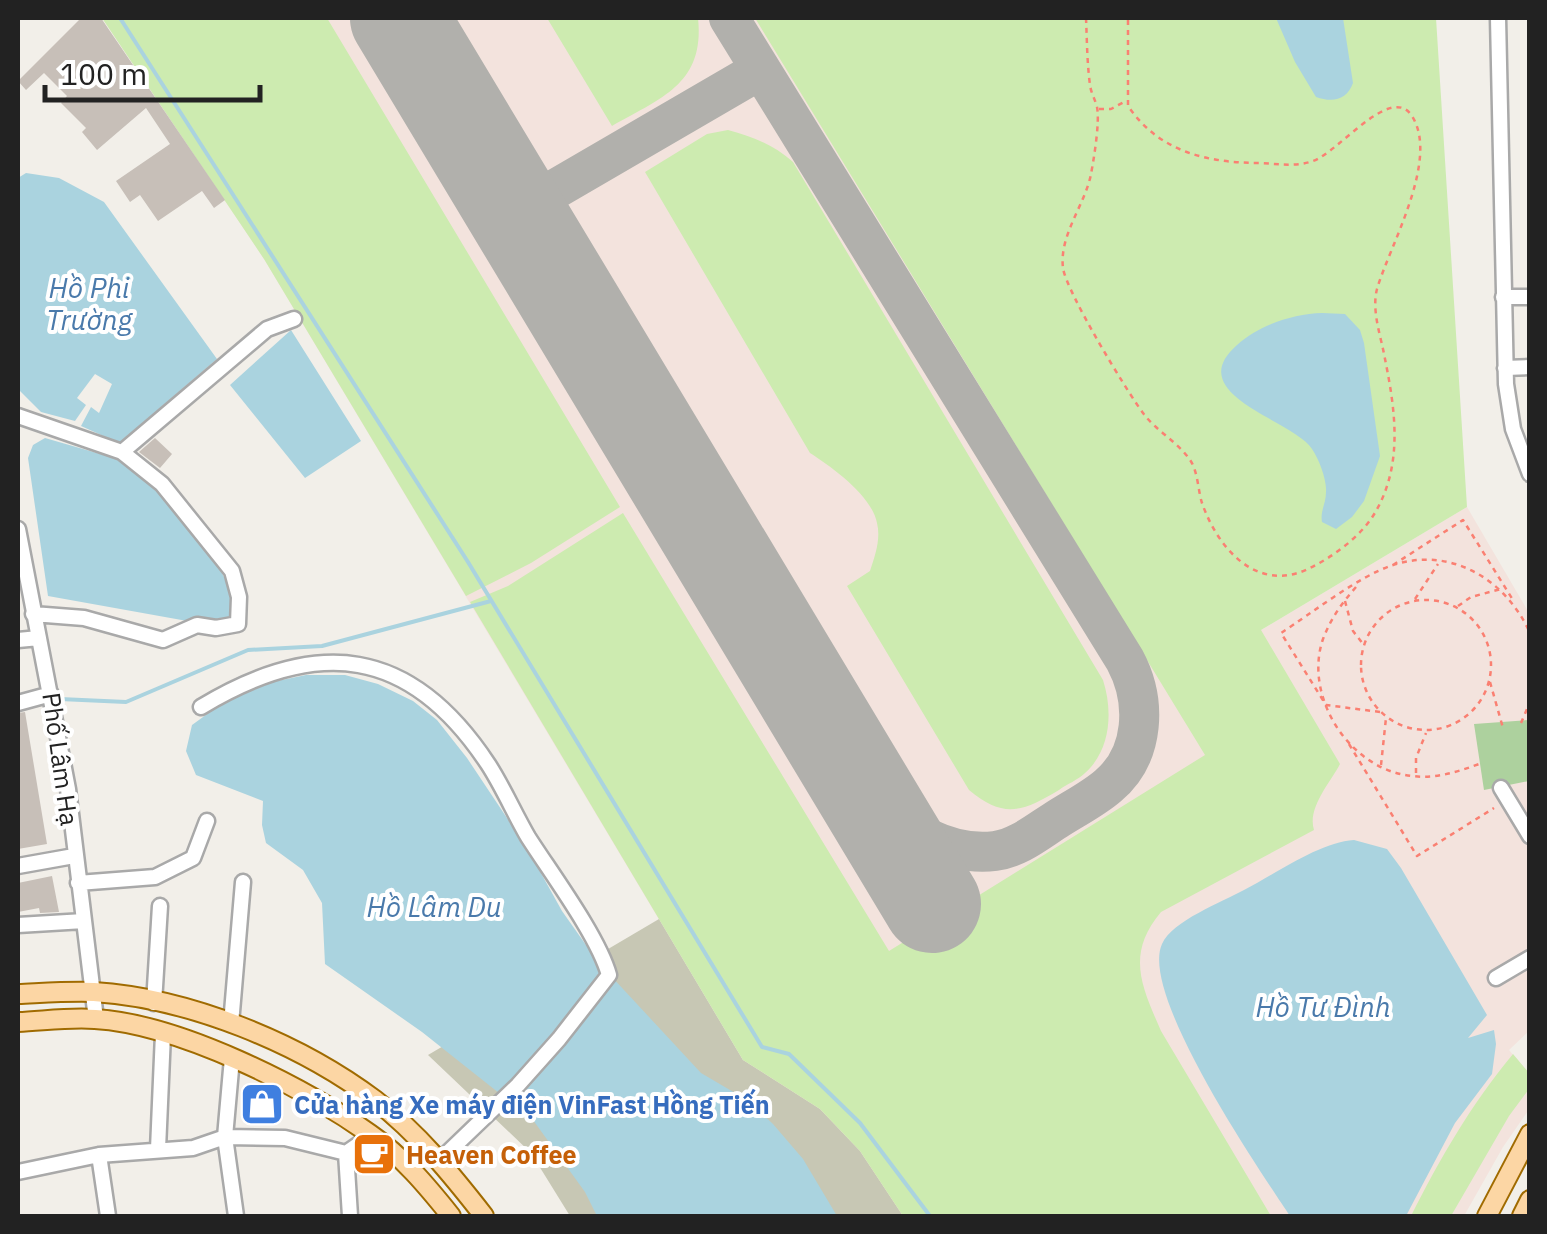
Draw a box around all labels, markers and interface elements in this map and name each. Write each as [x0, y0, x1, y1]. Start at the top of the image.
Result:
scale bar [45, 40, 260, 102]
text: 100 m [60, 54, 147, 93]
water label: Hồ Phi Trường [46, 269, 134, 338]
street label: Phố Lâm Hạ [35, 690, 87, 828]
water label: Hồ Lâm Du [367, 888, 501, 925]
water label: Hồ Tư Đình [1255, 988, 1391, 1025]
shop icon: Cửa hàng Xe máy điện VinFast Hồng Tiến [239, 1081, 285, 1127]
place label: Cửa hàng Xe máy điện VinFast Hồng Tiến [294, 1088, 770, 1121]
cafe icon: Heaven Coffee [351, 1131, 397, 1177]
place label: Heaven Coffee [406, 1138, 577, 1171]

